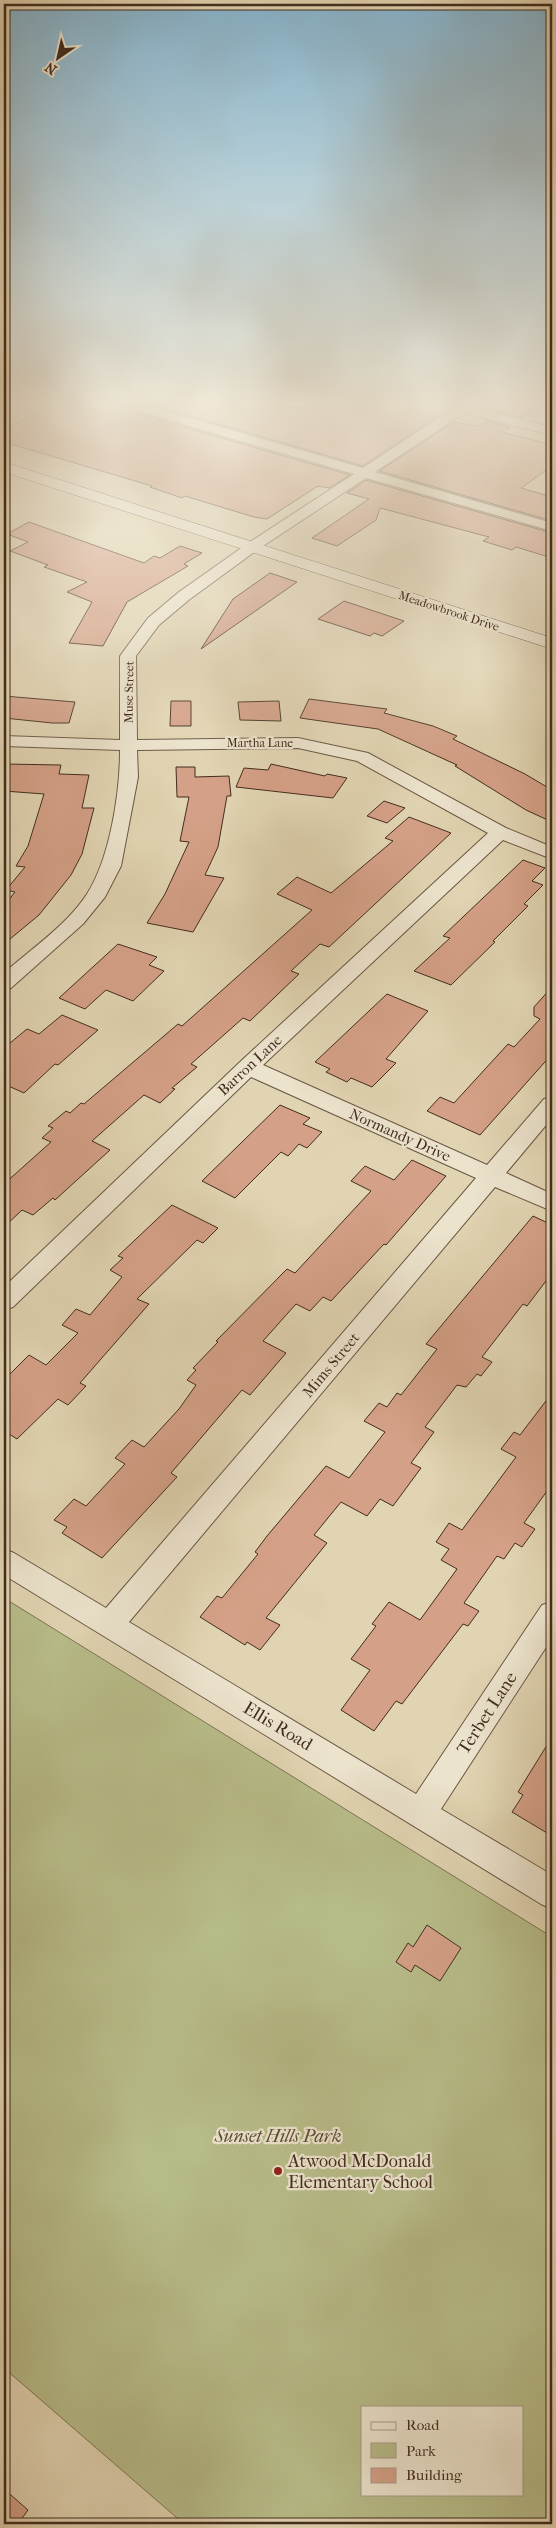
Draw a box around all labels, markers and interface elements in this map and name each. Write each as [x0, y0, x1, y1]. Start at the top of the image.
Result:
north arrow [32, 32, 82, 82]
text: N [42, 58, 60, 78]
street label: Meadowbrook Drive [397, 588, 501, 634]
street label: Muse Street [121, 660, 137, 723]
street label: Martha Lane [227, 736, 293, 750]
street label: Barron Lane [214, 1030, 286, 1099]
street label: Normandy Drive [347, 1105, 454, 1166]
street label: Mims Street [299, 1328, 364, 1401]
street label: Terbet Lane [453, 1668, 522, 1759]
street label: Ellis Road [239, 1698, 316, 1755]
park label: Sunset Hills Park [214, 2126, 341, 2147]
place label: Atwood McDonald Elementary School [287, 2151, 433, 2193]
marker: Atwood McDonald Elementary School [272, 2165, 284, 2177]
legend [361, 2406, 524, 2496]
text: Road [406, 2416, 440, 2434]
text: Park [406, 2442, 436, 2460]
text: Building [406, 2466, 463, 2484]

